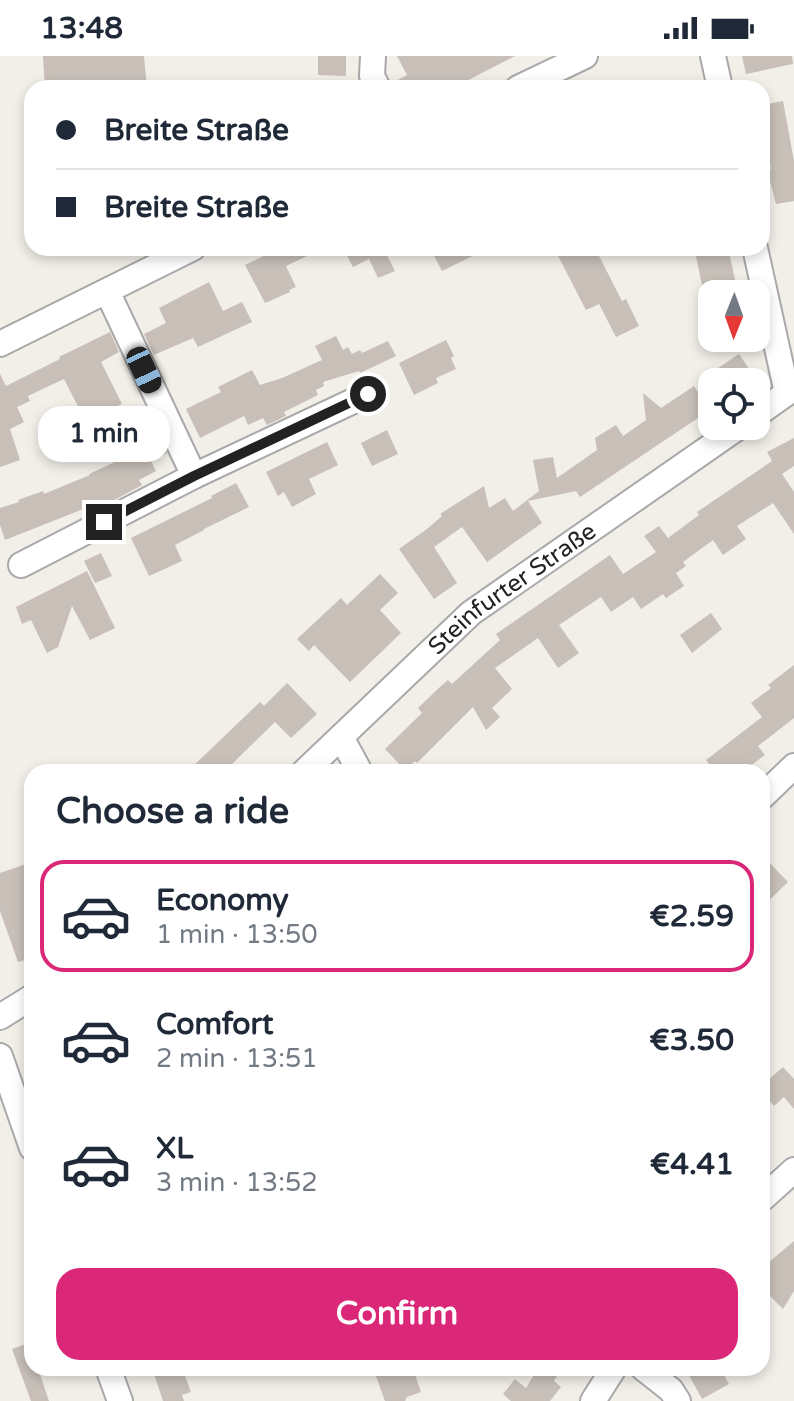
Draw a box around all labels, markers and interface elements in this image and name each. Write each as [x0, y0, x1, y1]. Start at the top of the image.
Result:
text: 13:48 [40, 10, 123, 47]
text: Breite Straße [104, 112, 289, 149]
text: Breite Straße [104, 189, 289, 226]
north arrow [698, 280, 770, 352]
map controls [698, 280, 770, 440]
car [123, 343, 165, 397]
button: locate [698, 368, 770, 440]
route start [350, 376, 386, 412]
callout: 1 min [38, 406, 170, 462]
text: 1 min [69, 418, 139, 449]
route end [86, 504, 122, 540]
street label: Steinfurter Straße [422, 516, 601, 661]
text: Choose a ride [56, 790, 289, 833]
icon: car [60, 880, 132, 952]
text: Economy [156, 882, 289, 919]
text: €2.59 [649, 898, 734, 935]
text: 1 min · 13:50 [156, 919, 318, 950]
icon: car [60, 1004, 132, 1076]
text: Comfort [156, 1006, 274, 1043]
text: €3.50 [649, 1022, 734, 1059]
text: 2 min · 13:51 [156, 1043, 318, 1074]
icon: car [60, 1128, 132, 1200]
text: XL [156, 1130, 193, 1167]
text: €4.41 [650, 1146, 734, 1183]
text: 3 min · 13:52 [156, 1167, 318, 1198]
button: Confirm [56, 1268, 738, 1360]

